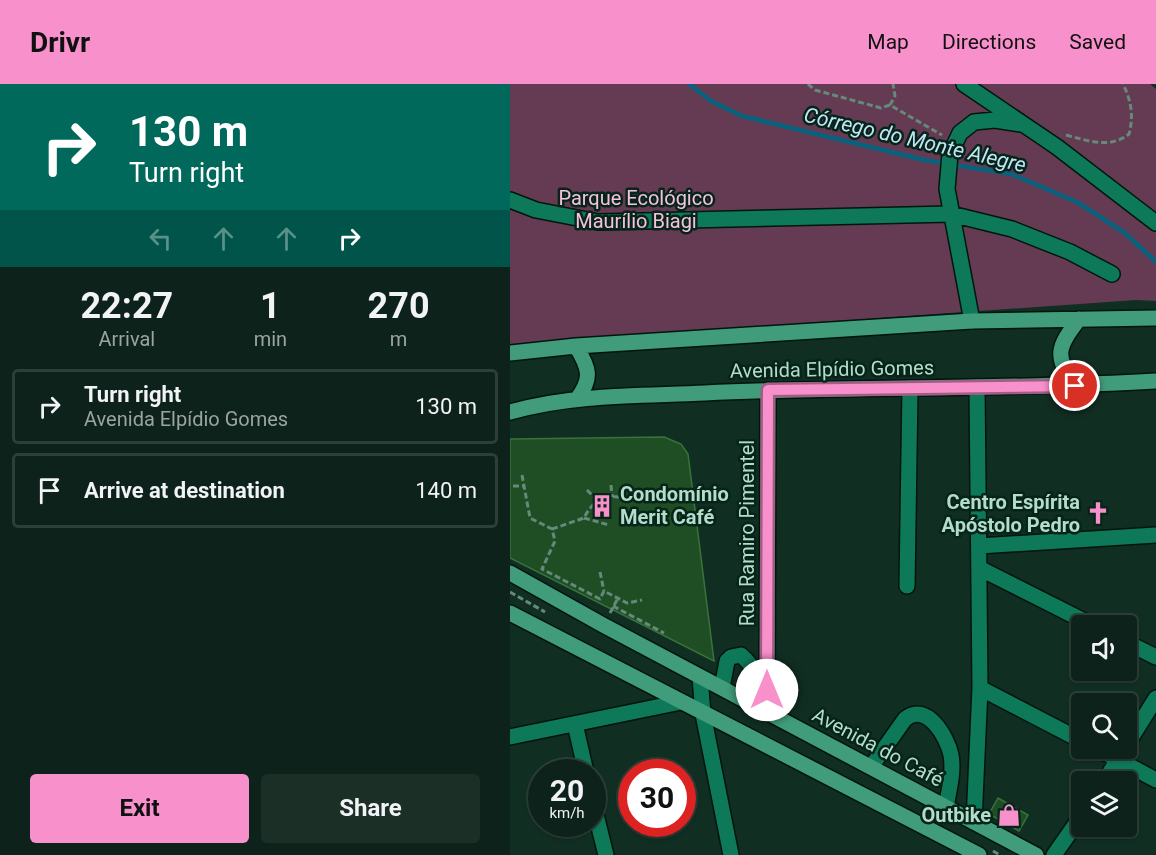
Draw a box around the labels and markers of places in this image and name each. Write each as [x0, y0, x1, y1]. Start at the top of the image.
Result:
pin [1049, 360, 1100, 411]
place label: Condomínio Merit Café [620, 482, 729, 529]
place label: Centro Espírita Apóstolo Pedro [942, 490, 1080, 537]
building icon: Condomínio Merit Café [589, 493, 615, 519]
church icon: Centro Espírita Apóstolo Pedro [1085, 500, 1111, 526]
shop icon: Outbike [996, 802, 1022, 828]
place label: Outbike [921, 803, 991, 827]

